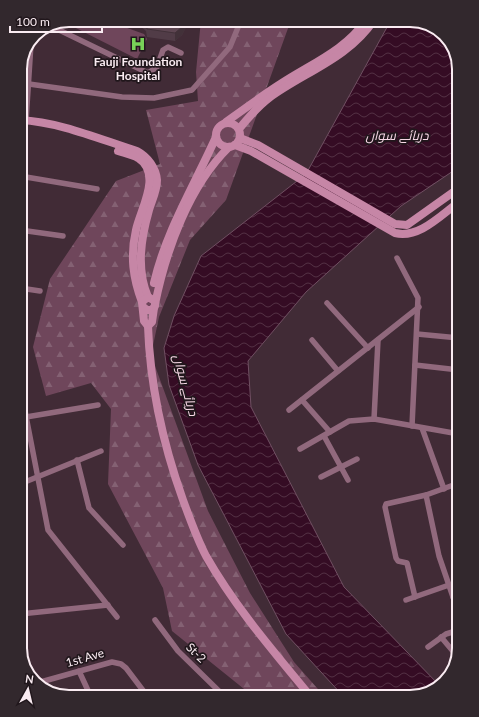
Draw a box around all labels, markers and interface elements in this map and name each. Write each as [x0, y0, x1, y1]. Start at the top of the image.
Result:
scale bar [10, 8, 102, 34]
text: 100 m [16, 14, 50, 29]
hospital icon: Fauji Foundation Hospital [129, 35, 147, 53]
place label: Fauji Foundation Hospital [94, 54, 183, 83]
water label: دریائے سواں [365, 127, 429, 144]
water label: دریائے سواں [169, 352, 202, 419]
street label: St-2 [183, 640, 209, 666]
street label: 1st Ave [64, 645, 106, 670]
north arrow [8, 669, 48, 709]
text: N [24, 672, 35, 686]

